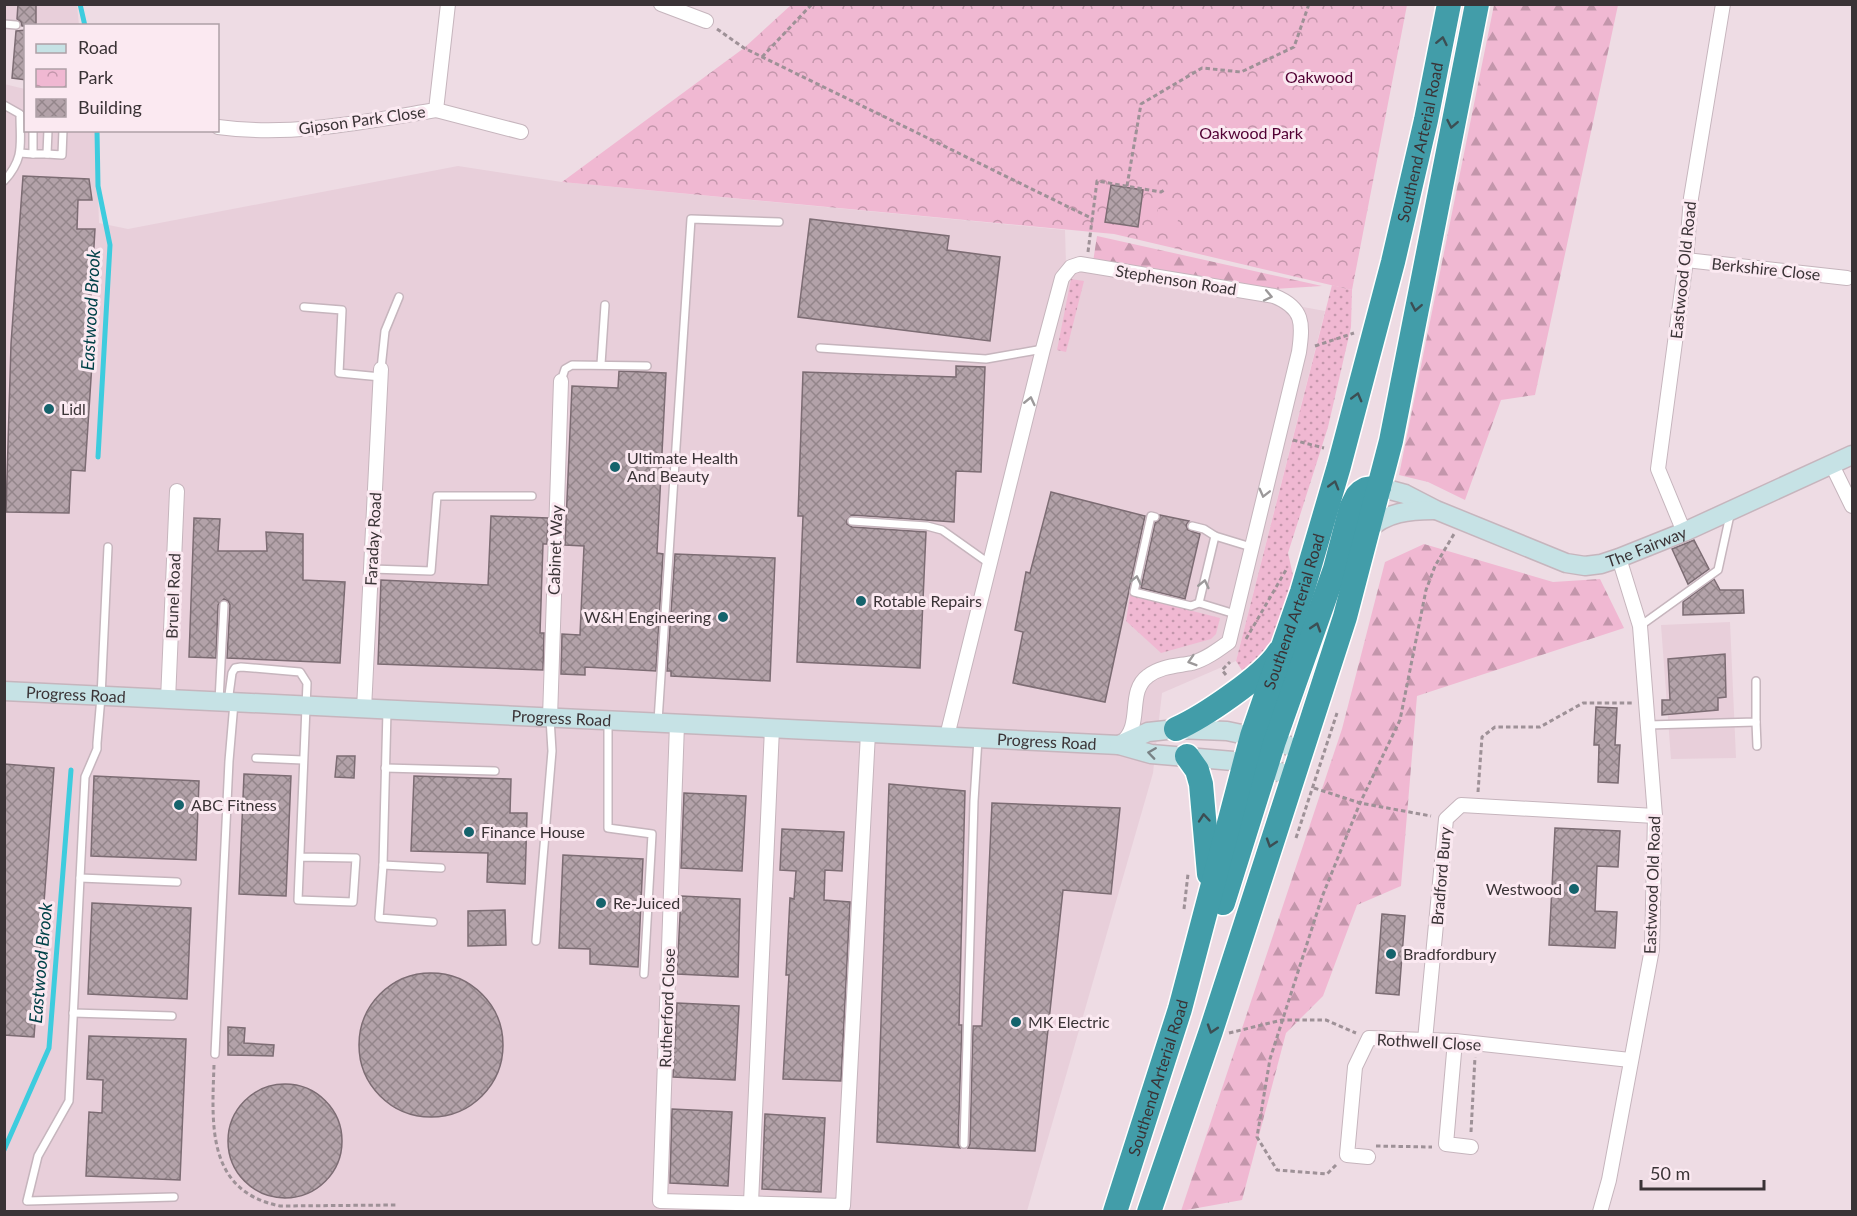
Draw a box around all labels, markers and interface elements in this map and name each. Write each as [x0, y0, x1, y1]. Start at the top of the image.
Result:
legend [24, 24, 219, 132]
text: Road [78, 36, 118, 58]
one-way arrow [1435, 36, 1448, 46]
street label: Southend Arterial Road [1393, 61, 1446, 224]
text: Park [78, 66, 114, 88]
park label: Oakwood [1285, 67, 1353, 86]
text: Building [78, 96, 142, 118]
street label: Gipson Park Close [297, 101, 426, 138]
one-way arrow [1447, 118, 1460, 128]
park label: Oakwood Park [1199, 123, 1304, 142]
street label: Eastwood Old Road [1666, 200, 1699, 340]
water label: Eastwood Brook [76, 248, 104, 371]
street label: Berkshire Close [1711, 253, 1821, 284]
street label: Stephenson Road [1114, 261, 1238, 298]
one-way arrow [1263, 288, 1273, 301]
one-way arrow [1410, 302, 1423, 312]
one-way arrow [1350, 392, 1363, 402]
one-way arrow [1023, 396, 1036, 406]
place label: Lidl [61, 399, 86, 418]
marker: Lidl [42, 402, 56, 416]
place label: Ultimate Health And Beauty [627, 448, 738, 485]
marker: Ultimate Health And Beauty [608, 460, 622, 474]
one-way arrow [1327, 480, 1339, 491]
one-way arrow [1259, 487, 1272, 497]
street label: Faraday Road [361, 492, 384, 586]
street label: Cabinet Way [543, 504, 566, 595]
street label: The Fairway [1604, 522, 1690, 571]
street label: Southend Arterial Road [1259, 531, 1328, 692]
street label: Brunel Road [162, 553, 183, 639]
one-way arrow [1129, 576, 1142, 586]
one-way arrow [1196, 579, 1209, 589]
place label: Rotable Repairs [873, 591, 982, 610]
marker: Rotable Repairs [854, 594, 868, 608]
place label: W&H Engineering [584, 607, 711, 626]
marker: W&H Engineering [716, 610, 730, 624]
one-way arrow [1309, 622, 1321, 633]
one-way arrow [1187, 654, 1198, 666]
street label: Progress Road [26, 682, 126, 706]
street label: Progress Road [511, 706, 612, 729]
street label: Progress Road [997, 729, 1097, 753]
one-way arrow [1148, 748, 1157, 760]
place label: ABC Fitness [191, 795, 277, 814]
marker: ABC Fitness [172, 798, 186, 812]
one-way arrow [1198, 814, 1211, 823]
street label: Eastwood Old Road [1640, 815, 1663, 954]
place label: Finance House [481, 822, 585, 841]
marker: Finance House [462, 825, 476, 839]
street label: Bradford Bury [1427, 825, 1454, 926]
one-way arrow [1266, 837, 1278, 848]
place label: Westwood [1486, 879, 1562, 898]
marker: Westwood [1567, 882, 1581, 896]
place label: Re-Juiced [613, 893, 680, 912]
marker: Re-Juiced [594, 896, 608, 910]
water label: Eastwood Brook [24, 901, 56, 1024]
place label: Bradfordbury [1403, 944, 1497, 963]
marker: Bradfordbury [1384, 947, 1398, 961]
street label: Rutherford Close [655, 948, 678, 1068]
street label: Southend Arterial Road [1124, 997, 1191, 1158]
place label: MK Electric [1028, 1012, 1110, 1031]
marker: MK Electric [1009, 1015, 1023, 1029]
one-way arrow [1206, 1023, 1219, 1034]
street label: Rothwell Close [1376, 1029, 1482, 1054]
scale bar [1641, 1153, 1764, 1191]
text: 50 m [1650, 1162, 1690, 1184]

